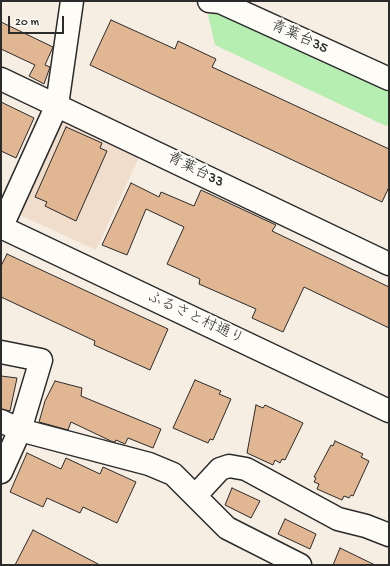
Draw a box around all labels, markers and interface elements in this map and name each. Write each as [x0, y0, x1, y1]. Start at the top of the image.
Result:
scale bar [10, 8, 66, 34]
text: 20 m [15, 16, 39, 30]
street label: 青葉台35 [268, 17, 330, 59]
street label: 青葉台33 [164, 150, 226, 192]
street label: ふるさと村通り [144, 289, 246, 349]

